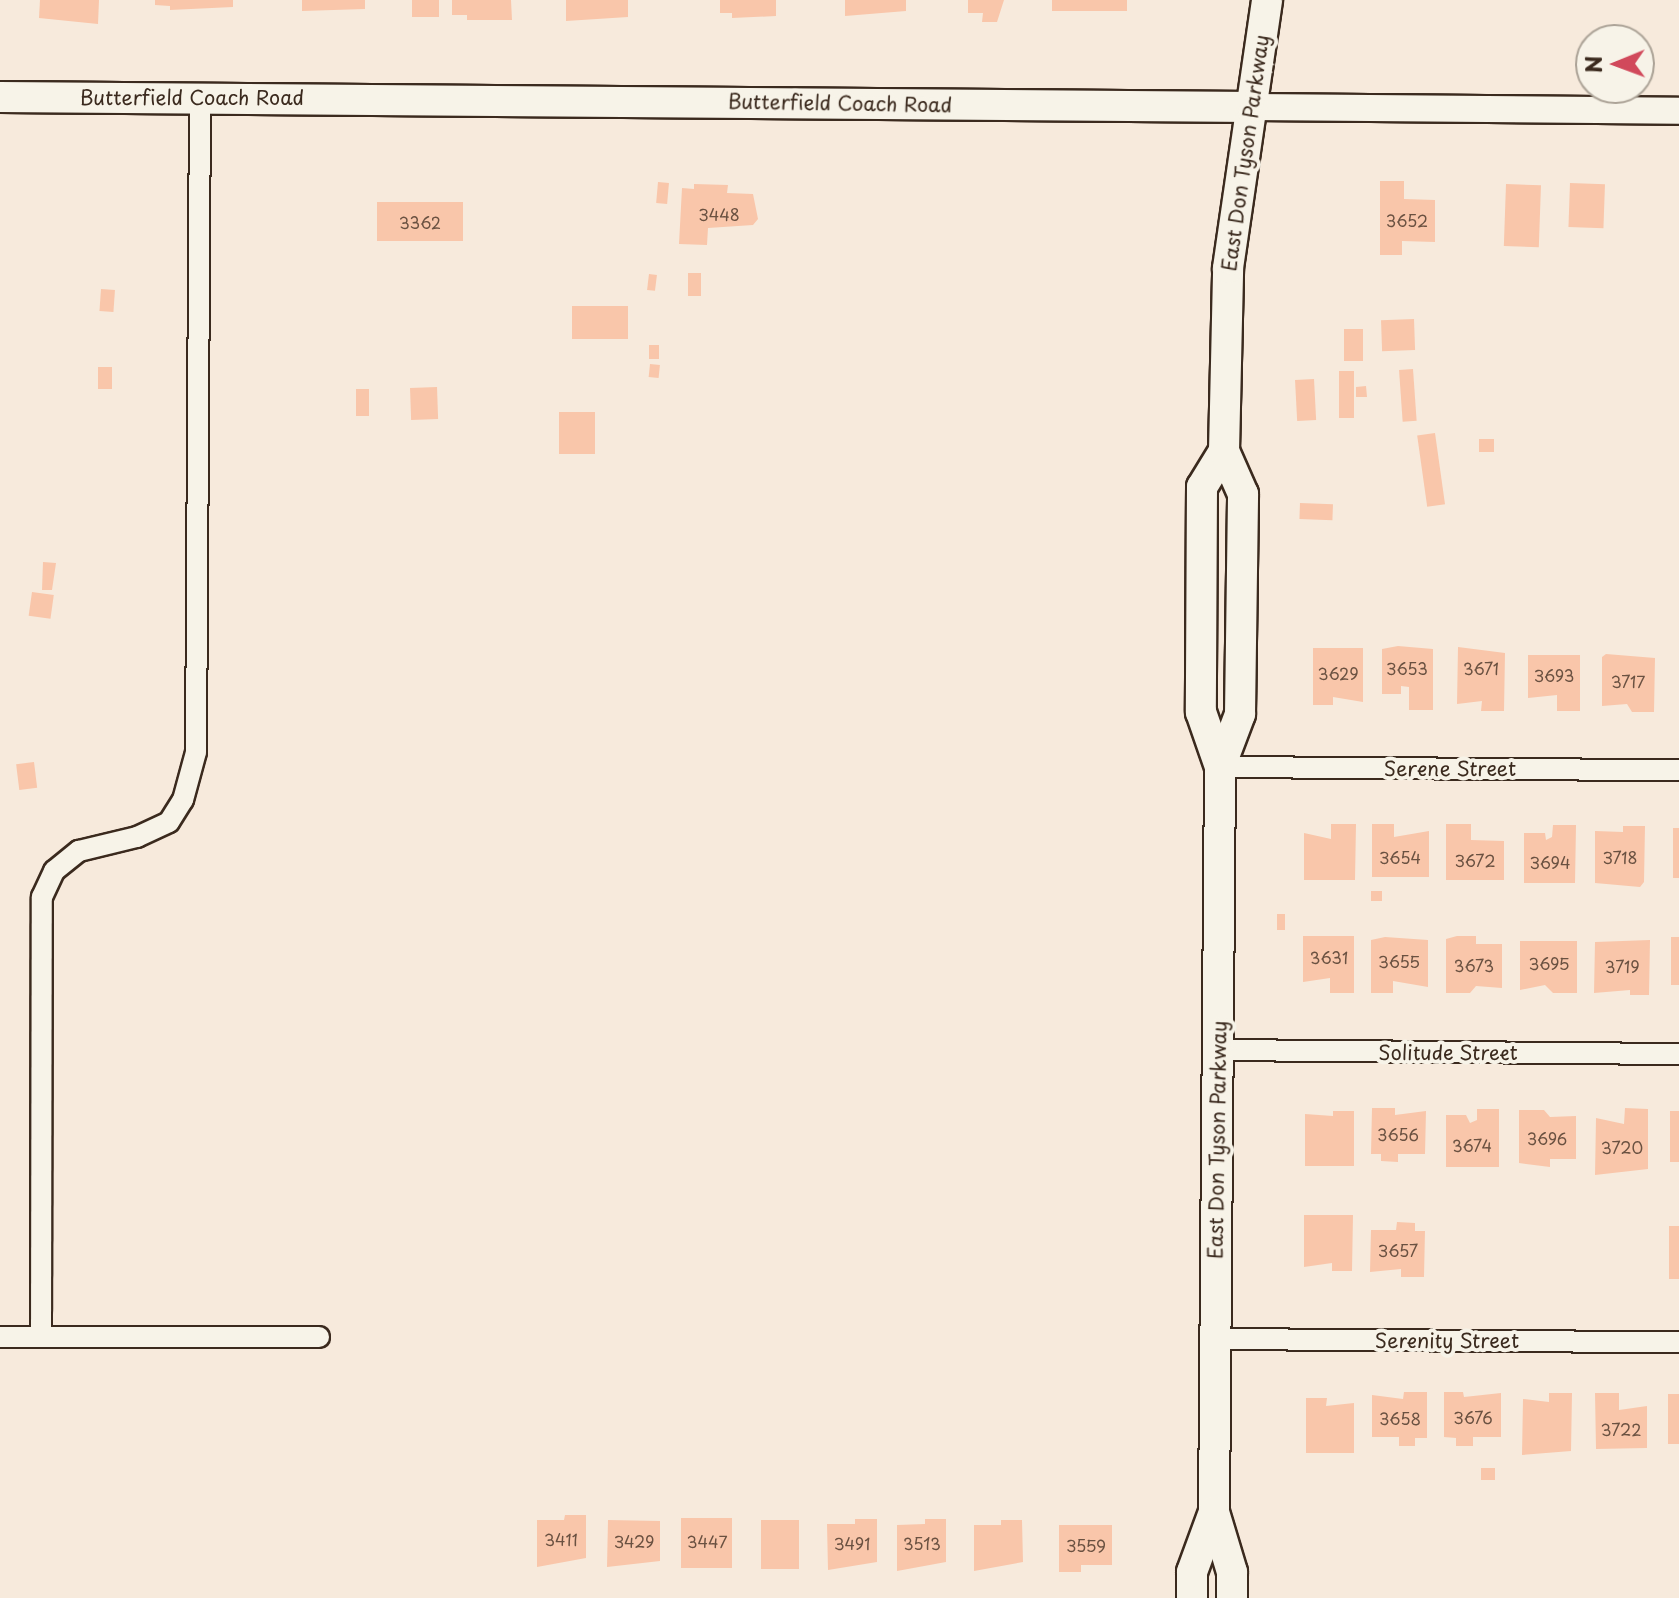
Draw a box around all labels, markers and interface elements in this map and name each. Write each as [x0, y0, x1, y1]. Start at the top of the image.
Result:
north arrow [1575, 24, 1655, 104]
street label: East Don Tyson Parkway [1216, 32, 1274, 274]
text: N [1576, 55, 1609, 73]
street label: Butterfield Coach Road [80, 85, 304, 109]
street label: Butterfield Coach Road [727, 89, 953, 117]
house number: 3448 [698, 204, 740, 224]
house number: 3652 [1386, 210, 1428, 230]
house number: 3362 [399, 212, 441, 232]
house number: 3653 [1386, 658, 1428, 678]
house number: 3671 [1463, 658, 1499, 678]
house number: 3629 [1317, 663, 1359, 683]
house number: 3693 [1534, 665, 1574, 685]
house number: 3717 [1611, 671, 1645, 691]
street label: Serene Street [1384, 756, 1516, 780]
house number: 3654 [1379, 847, 1421, 867]
house number: 3718 [1602, 847, 1638, 867]
house number: 3672 [1455, 850, 1495, 870]
house number: 3694 [1530, 852, 1570, 872]
house number: 3631 [1310, 947, 1348, 967]
house number: 3655 [1378, 951, 1420, 971]
house number: 3695 [1528, 953, 1570, 973]
house number: 3673 [1454, 955, 1494, 975]
house number: 3719 [1605, 956, 1639, 976]
street label: East Don Tyson Parkway [1203, 1020, 1231, 1260]
street label: Solitude Street [1377, 1040, 1519, 1064]
house number: 3656 [1377, 1124, 1419, 1144]
house number: 3696 [1527, 1128, 1567, 1148]
house number: 3674 [1452, 1135, 1492, 1155]
house number: 3720 [1601, 1137, 1643, 1157]
house number: 3657 [1378, 1240, 1418, 1260]
street label: Serenity Street [1374, 1328, 1520, 1352]
house number: 3676 [1453, 1407, 1493, 1427]
house number: 3658 [1379, 1408, 1421, 1428]
house number: 3722 [1601, 1419, 1641, 1439]
house number: 3411 [544, 1529, 578, 1549]
house number: 3429 [614, 1531, 654, 1551]
house number: 3447 [687, 1531, 727, 1551]
house number: 3491 [834, 1533, 870, 1553]
house number: 3513 [903, 1533, 941, 1553]
house number: 3559 [1066, 1535, 1106, 1555]

